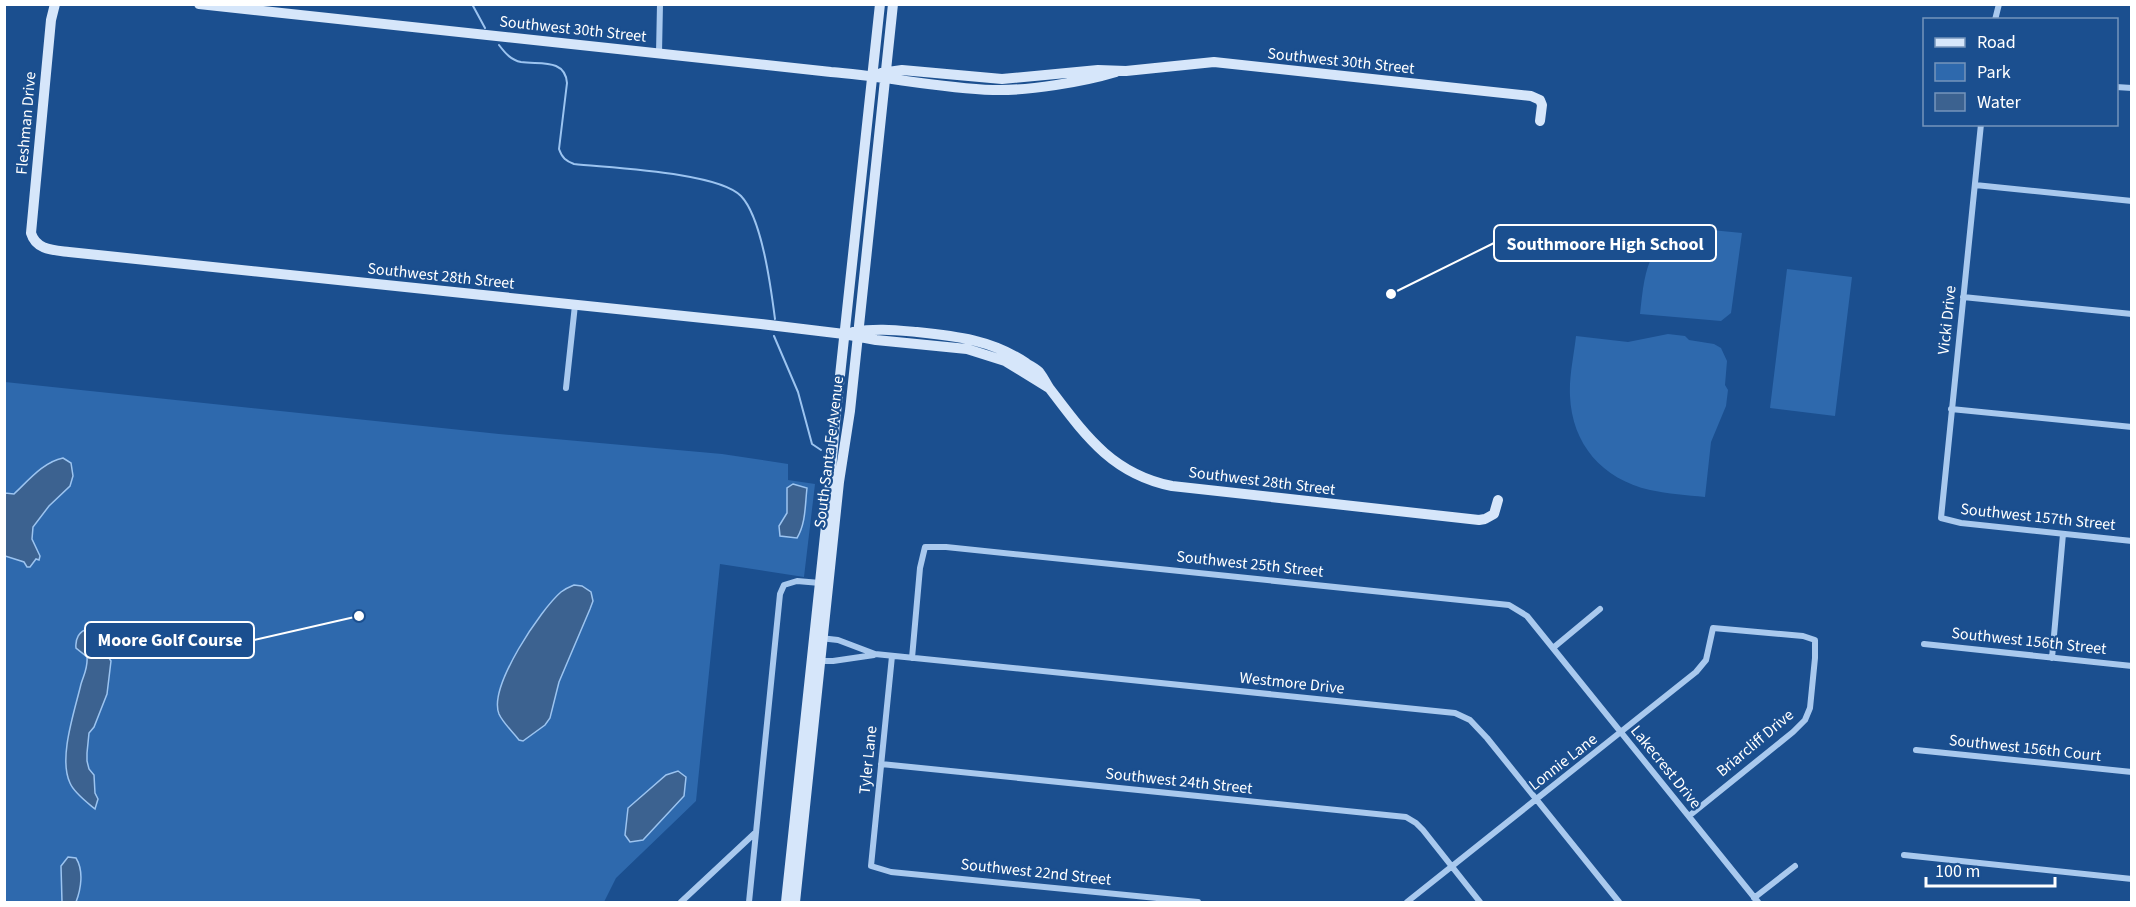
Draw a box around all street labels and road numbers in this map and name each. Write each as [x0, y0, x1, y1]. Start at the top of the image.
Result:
street label: Southwest 30th Street [498, 10, 648, 48]
street label: Southwest 30th Street [1266, 42, 1416, 80]
street label: Fleshman Drive [11, 71, 41, 175]
street label: Southwest 28th Street [366, 257, 516, 295]
street label: Vicki Drive [1932, 284, 1962, 356]
street label: South Santa Fe Avenue [809, 375, 849, 529]
street label: Southwest 28th Street [1187, 461, 1337, 501]
street label: Southwest 157th Street [1959, 498, 2117, 536]
street label: Southwest 25th Street [1175, 545, 1325, 583]
street label: Southwest 156th Street [1950, 622, 2108, 660]
street label: Westmore Drive [1238, 667, 1346, 699]
street label: Briarcliff Drive [1712, 704, 1798, 782]
street label: Lakecrest Drive [1625, 721, 1707, 813]
street label: Tyler Lane [853, 725, 883, 795]
street label: Lonnie Lane [1524, 728, 1602, 796]
street label: Southwest 156th Court [1948, 729, 2103, 767]
street label: Southwest 24th Street [1104, 762, 1254, 800]
street label: Southwest 22nd Street [960, 853, 1113, 891]

